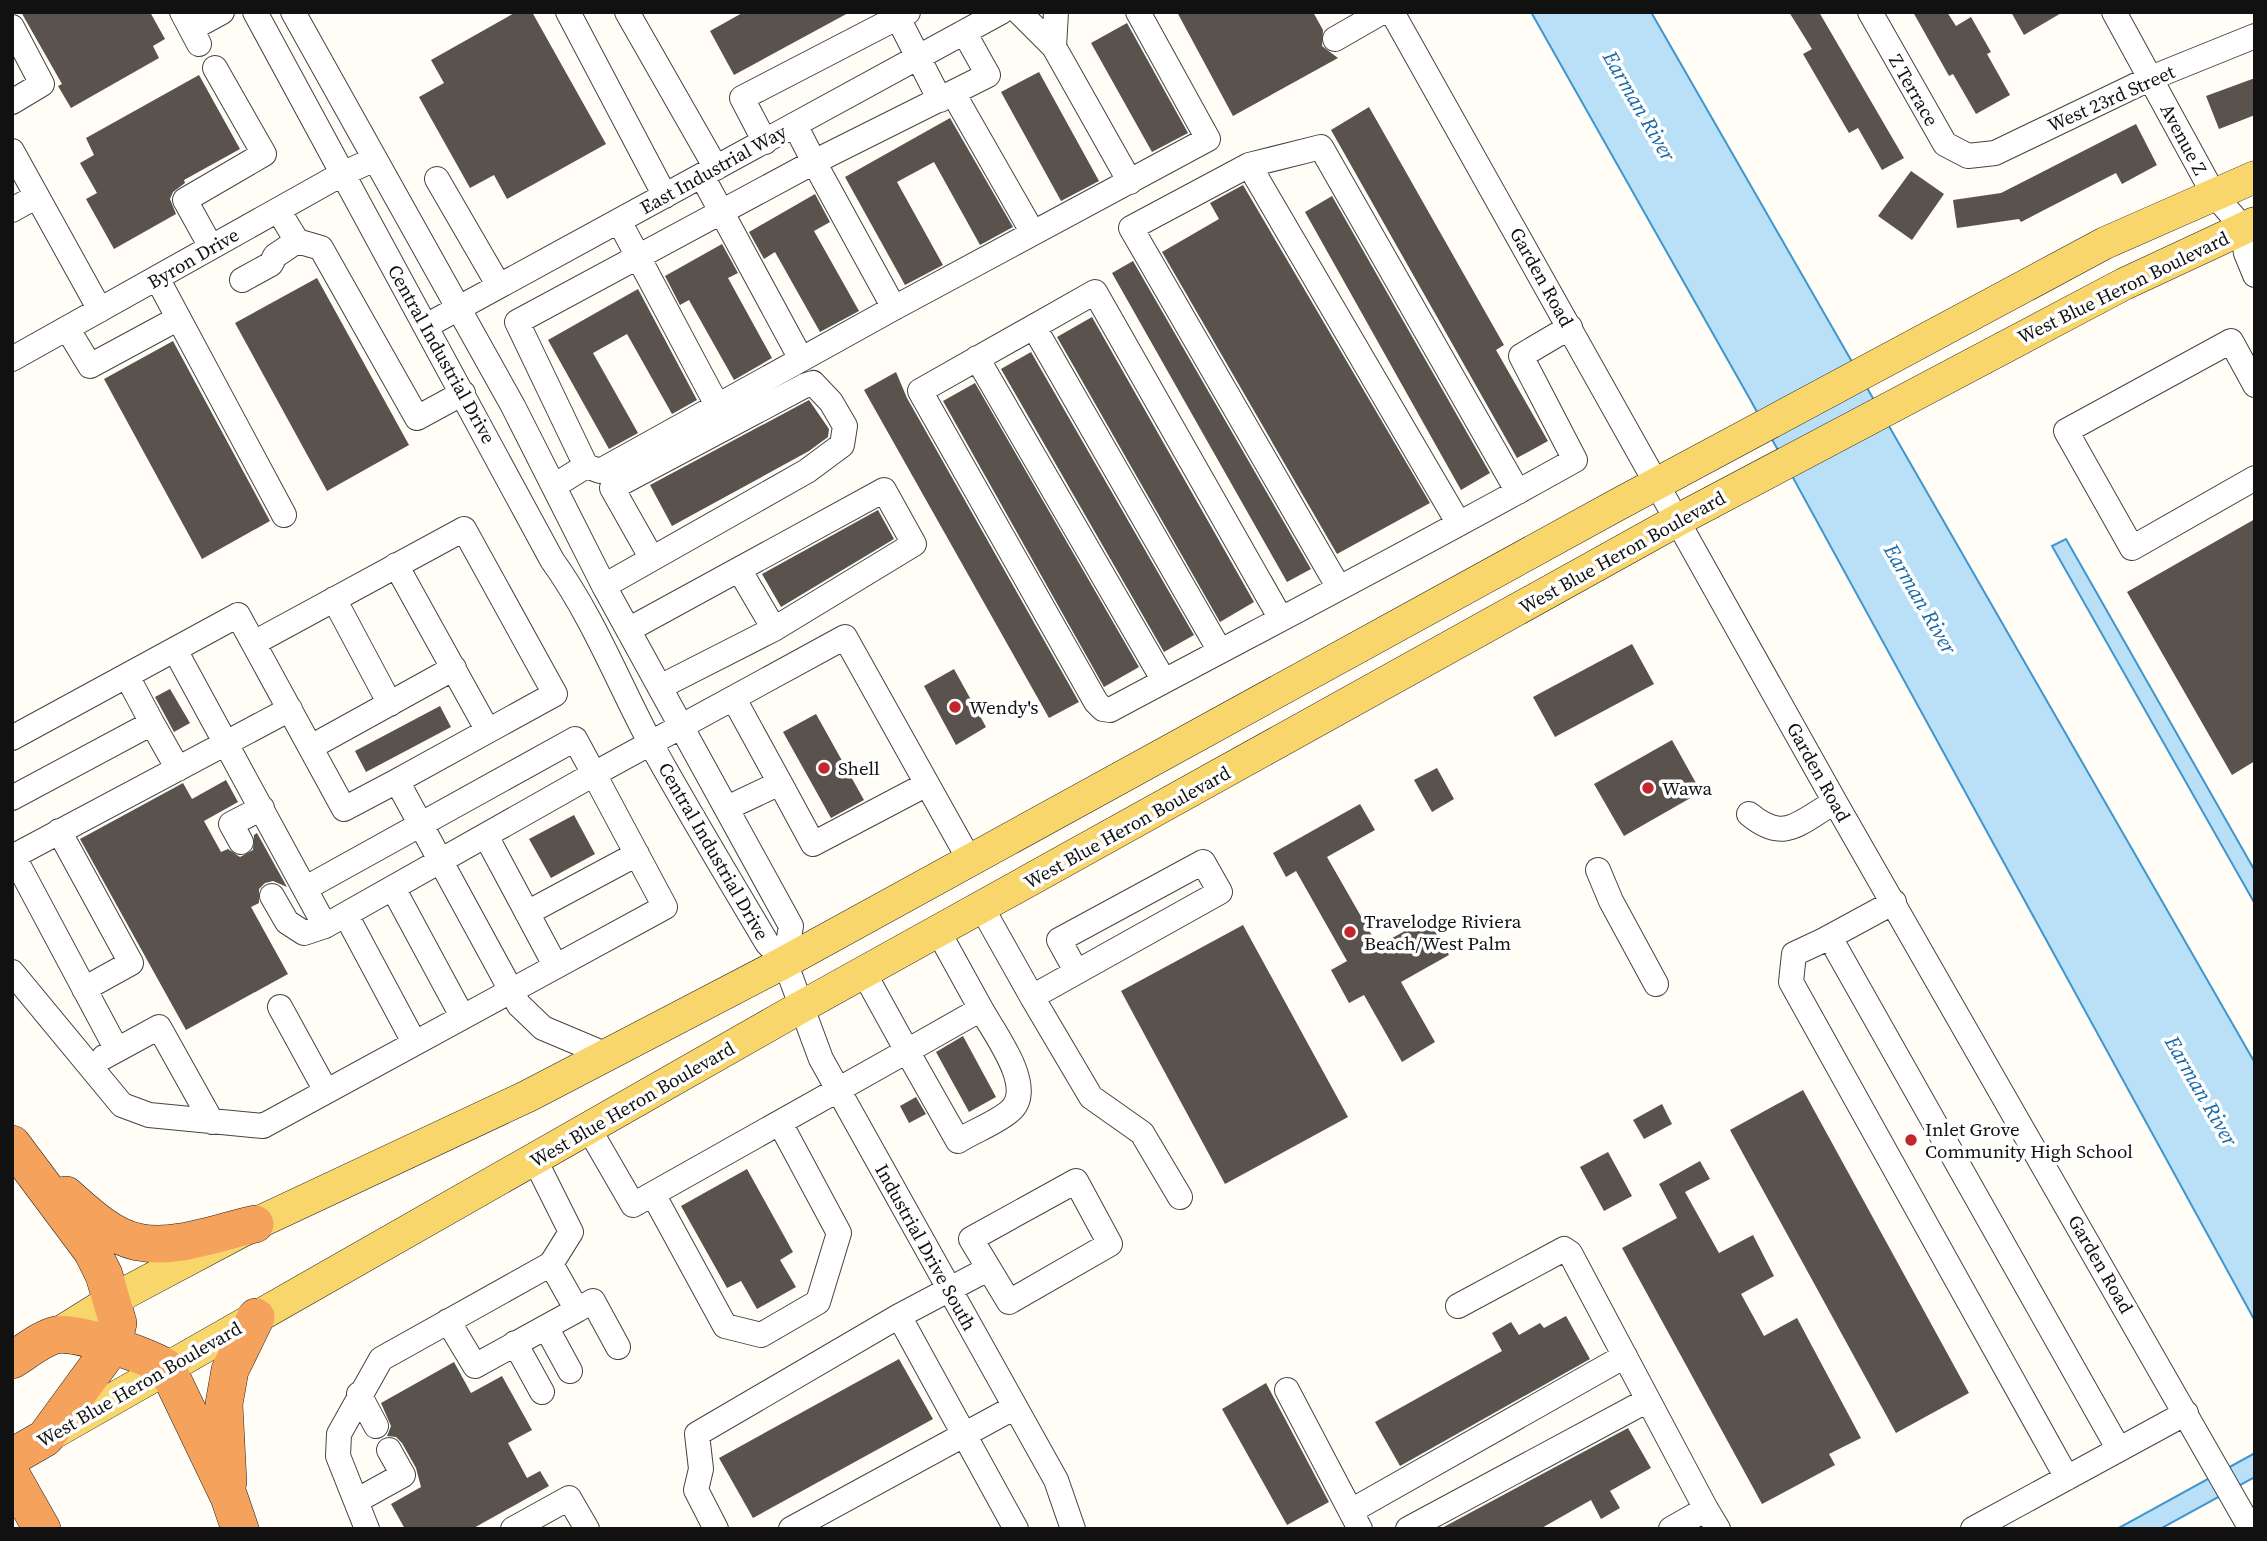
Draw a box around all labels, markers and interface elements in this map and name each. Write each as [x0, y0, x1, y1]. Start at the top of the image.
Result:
water label: Earman River [1596, 44, 1683, 167]
street label: Z Terrace [1883, 49, 1945, 131]
street label: West 23rd Street [2043, 58, 2179, 138]
street label: Avenue Z [2154, 99, 2214, 180]
street label: East Industrial Way [635, 118, 791, 220]
street label: Byron Drive [143, 221, 243, 295]
street label: Garden Road [1504, 223, 1580, 332]
street label: West Blue Heron Boulevard [2013, 224, 2233, 350]
street label: Central Industrial Drive [382, 260, 502, 448]
street label: West Blue Heron Boulevard [1514, 484, 1730, 620]
water label: Earman River [1877, 537, 1964, 660]
place label: Wendy's [969, 694, 1039, 720]
marker: Wendy's [947, 699, 963, 715]
street label: Garden Road [1781, 718, 1857, 827]
place label: Shell [838, 755, 880, 781]
street label: Central Industrial Drive [653, 758, 775, 944]
street label: West Blue Heron Boulevard [1019, 759, 1235, 895]
marker: Shell [816, 760, 832, 776]
place label: Wawa [1662, 775, 1712, 801]
marker: Wawa [1640, 780, 1656, 796]
place label: Travelodge Riviera Beach/West Palm [1364, 908, 1522, 956]
marker: Travelodge Riviera Beach/West Palm [1342, 924, 1358, 940]
water label: Earman River [2158, 1029, 2245, 1152]
street label: West Blue Heron Boulevard [525, 1035, 739, 1173]
place label: Inlet Grove Community High School [1925, 1116, 2133, 1164]
marker: Inlet Grove Community High School [1903, 1132, 1919, 1148]
street label: Industrial Drive South [869, 1159, 983, 1335]
street label: Garden Road [2062, 1210, 2140, 1318]
street label: West Blue Heron Boulevard [32, 1315, 246, 1453]

